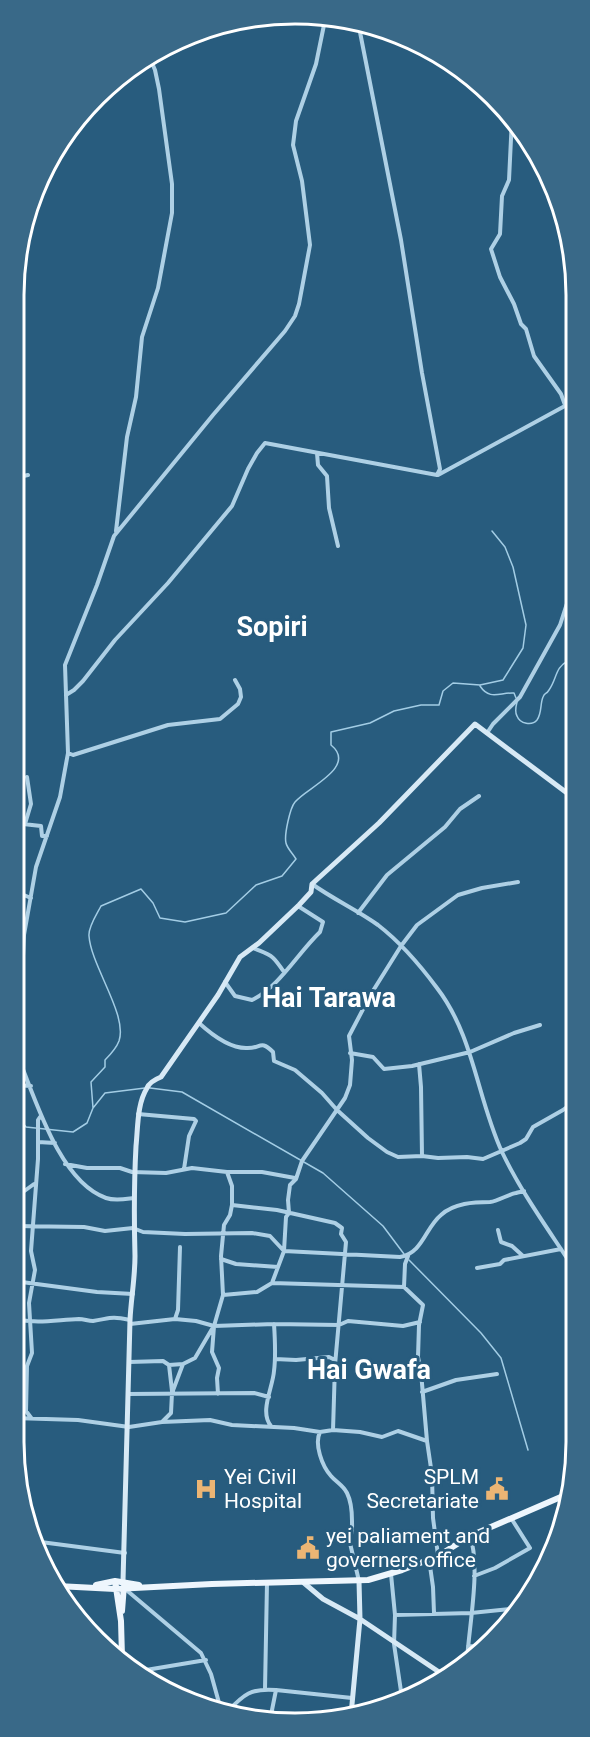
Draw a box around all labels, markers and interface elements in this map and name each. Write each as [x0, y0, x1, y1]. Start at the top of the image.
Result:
district label: Sopiri [236, 611, 308, 643]
district label: Hai Tarawa [262, 982, 396, 1014]
district label: Hai Gwafa [307, 1354, 431, 1386]
place label: Yei Civil Hospital [224, 1465, 302, 1513]
place label: SPLM Secretariate [366, 1465, 479, 1513]
hospital icon: Yei Civil Hospital [193, 1476, 219, 1502]
public building icon: SPLM Secretariate [484, 1476, 510, 1502]
place label: yei paliament and governers office [326, 1524, 490, 1572]
public building icon: yei paliament and governers office [295, 1535, 321, 1561]

